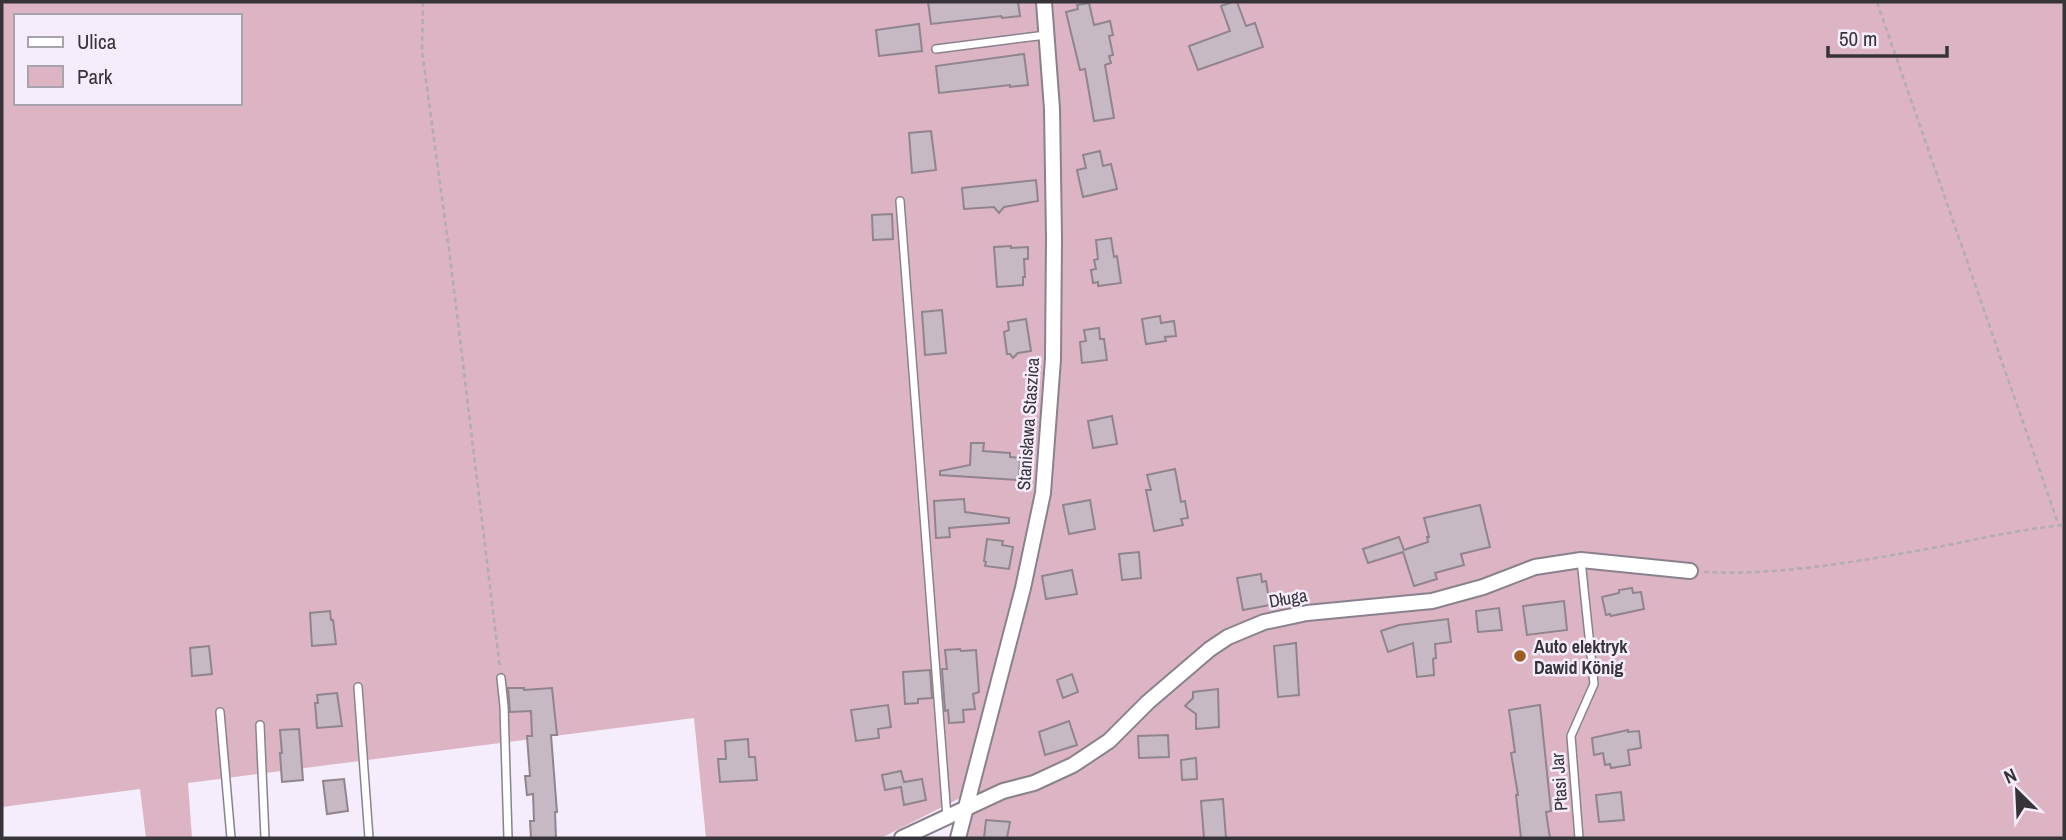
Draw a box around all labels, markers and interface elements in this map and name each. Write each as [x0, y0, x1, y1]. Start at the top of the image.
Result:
legend [14, 14, 242, 105]
scale bar [1828, 14, 1947, 58]
text: 50 m [1839, 24, 1877, 53]
text: Ulica [77, 27, 117, 56]
text: Park [77, 62, 113, 91]
street label: Stanisława Staszica [1011, 357, 1045, 491]
street label: Długa [1267, 582, 1309, 614]
place label: Auto elektryk Dawid König [1534, 634, 1628, 680]
marker: Auto elektryk Dawid König [1512, 648, 1528, 664]
street label: Ptasi Jar [1544, 752, 1574, 812]
north arrow [1982, 756, 2052, 826]
text: N [2000, 761, 2021, 790]

